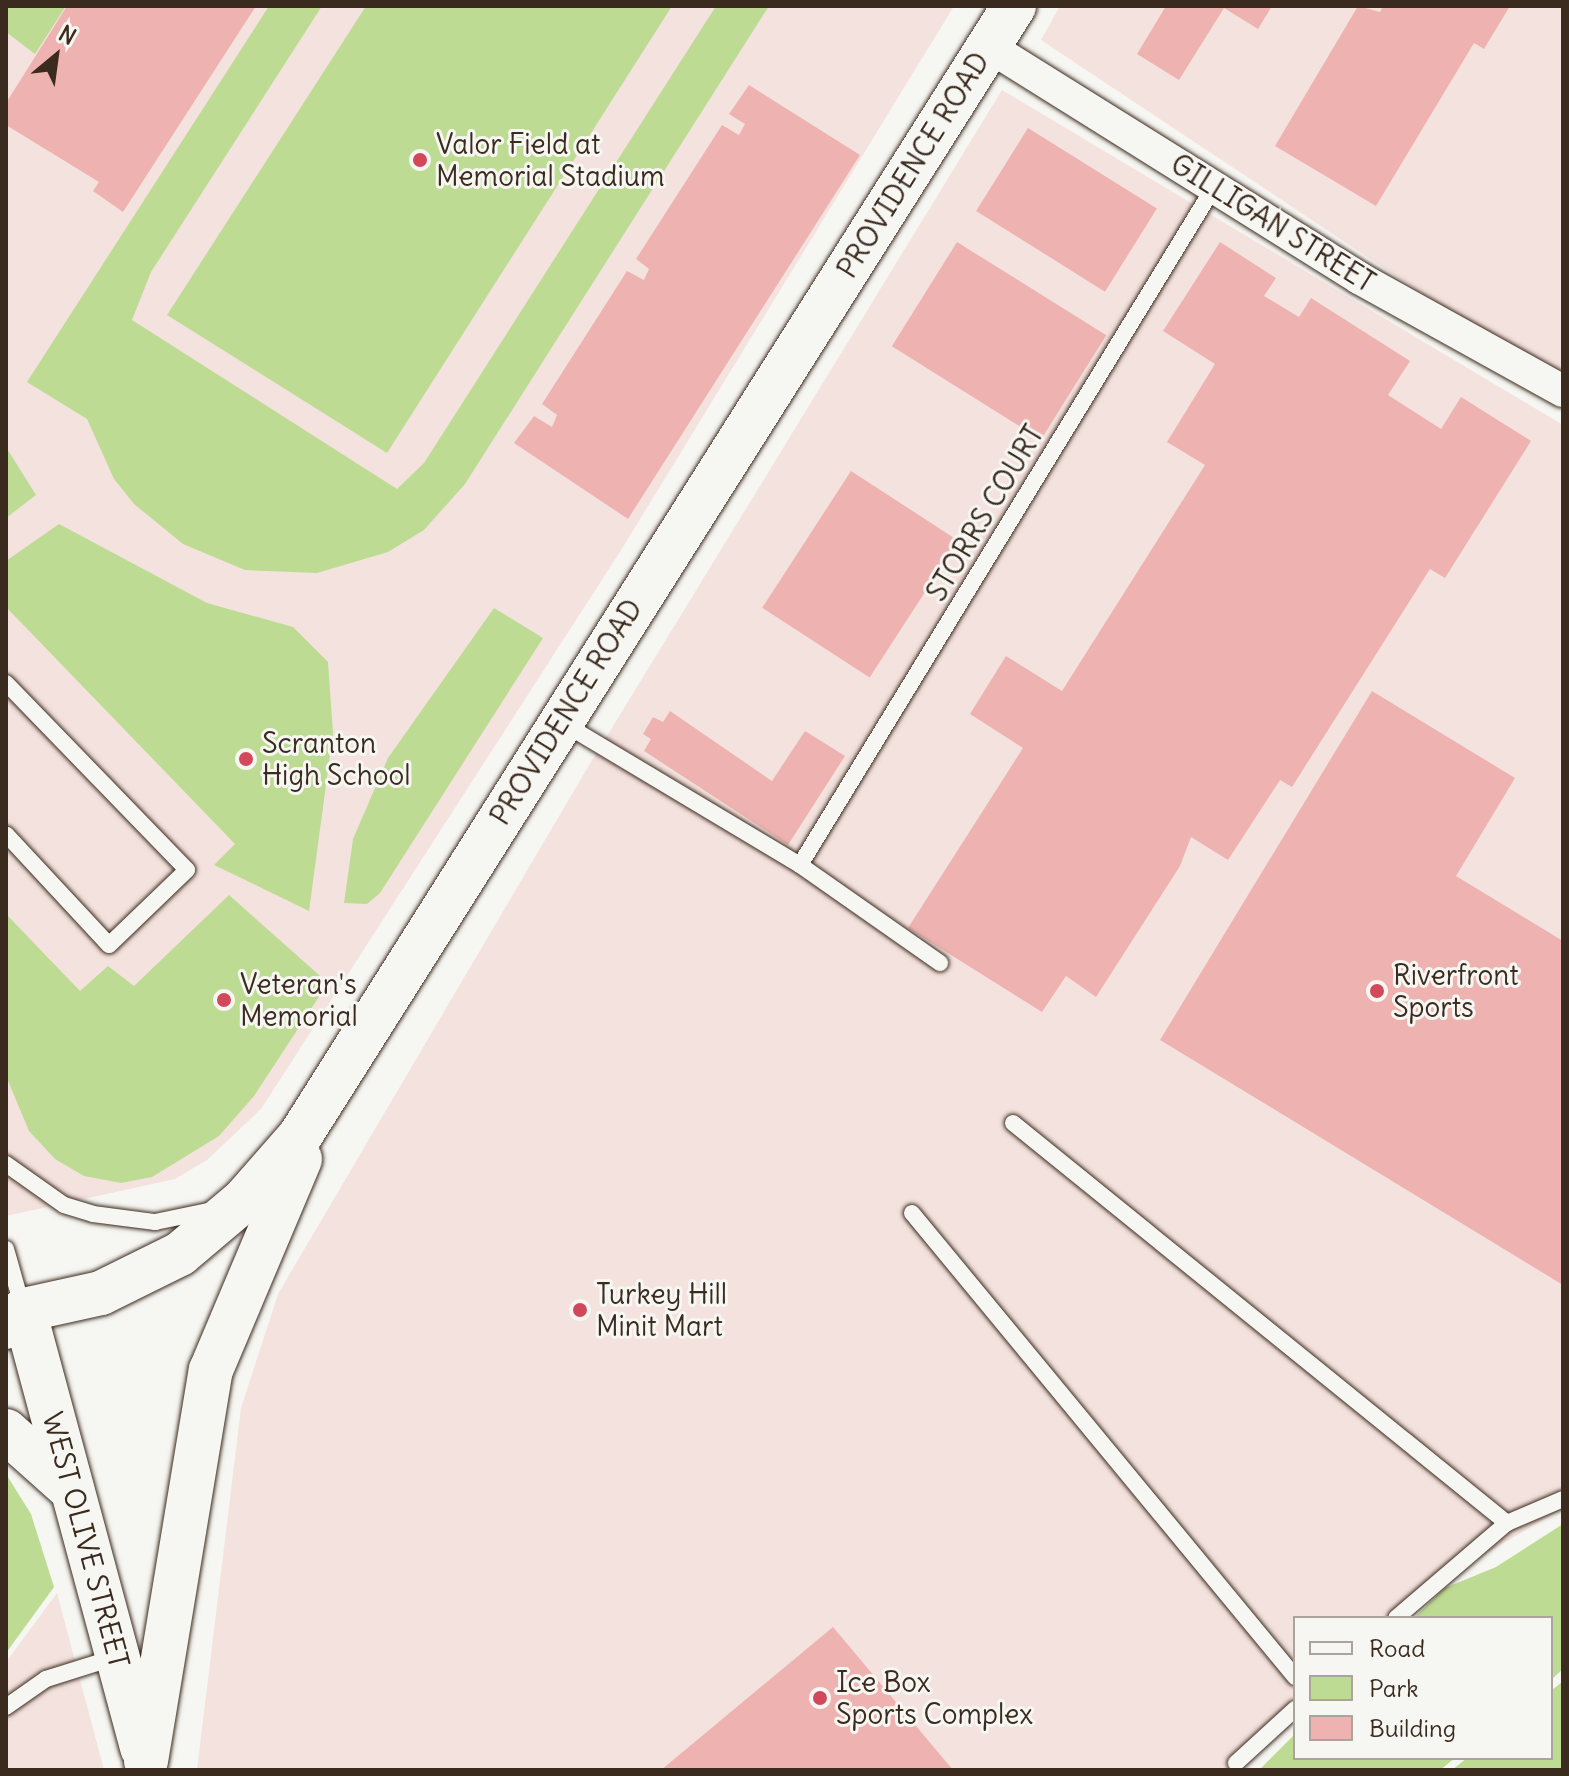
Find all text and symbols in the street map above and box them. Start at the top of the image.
north arrow [16,16,96,96]
text: N [54,19,81,51]
street label: PROVIDENCE ROAD [830,46,996,284]
place label: Valor Field at Memorial Stadium [436,127,665,193]
street label: GILLIGAN STREET [1165,147,1381,299]
marker: Valor Field at Memorial Stadium [411,151,429,169]
street label: STORRS COURT [919,419,1051,607]
street label: PROVIDENCE ROAD [483,593,649,831]
place label: Scranton High School [262,726,411,792]
marker: Scranton High School [237,750,255,768]
place label: Riverfront Sports [1393,958,1519,1024]
place label: Veteran's Memorial [240,967,358,1033]
marker: Riverfront Sports [1368,982,1386,1000]
marker: Veteran's Memorial [215,991,233,1009]
place label: Turkey Hill Minit Mart [596,1277,727,1343]
marker: Turkey Hill Minit Mart [571,1301,589,1319]
street label: WEST OLIVE STREET [36,1408,136,1672]
legend [1293,1616,1553,1760]
text: Road [1369,1633,1425,1663]
place label: Ice Box Sports Complex [836,1665,1033,1731]
text: Park [1369,1673,1419,1703]
marker: Ice Box Sports Complex [811,1689,829,1707]
text: Building [1369,1713,1456,1743]

